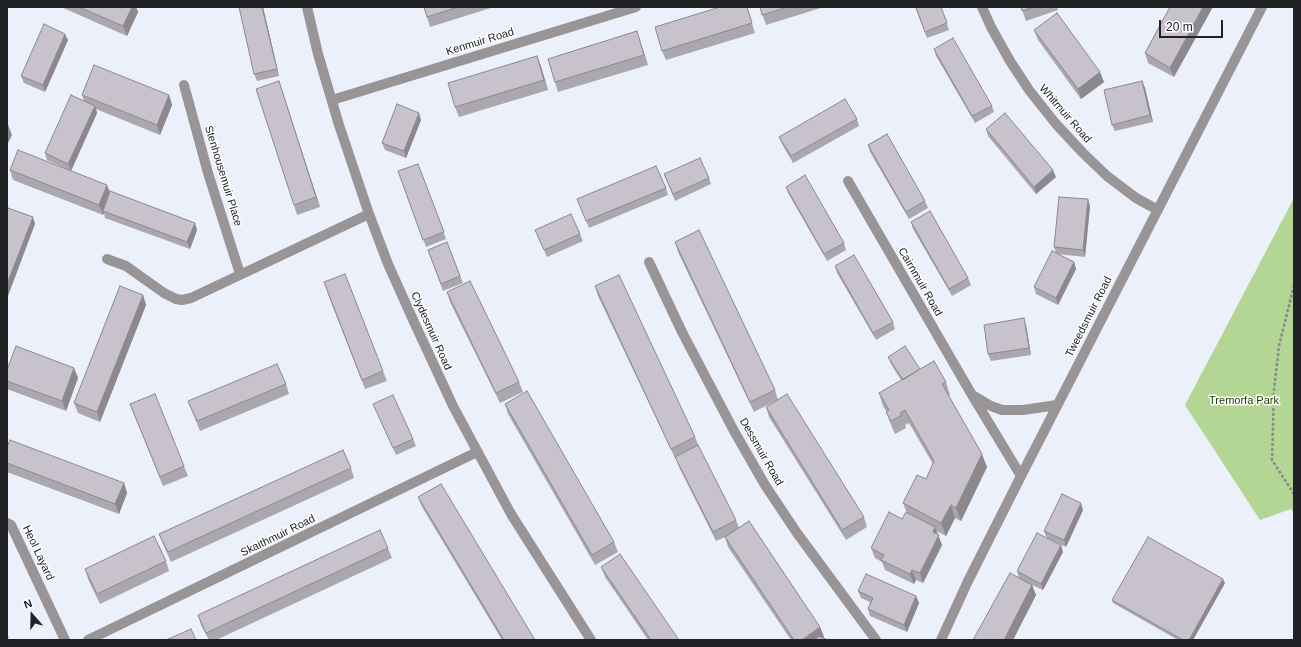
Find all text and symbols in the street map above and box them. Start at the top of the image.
scale bar [1161,12,1225,38]
text: 20 m [1166,20,1193,34]
street label: Kenmuir Road [444,25,516,59]
street label: Whitmuir Road [1036,82,1094,146]
street label: Stenhousemuir Place [201,124,245,228]
street label: Cairnmuir Road [895,245,945,319]
street label: Tweedsmuir Road [1063,275,1115,359]
street label: Clydesmuir Road [408,290,454,372]
park label: Tremorfa Park [1209,394,1279,408]
street label: Dessmuir Road [736,416,786,488]
street label: Skaithmuir Road [239,512,317,560]
street label: Heol Layard [19,523,57,583]
north arrow [12,595,52,635]
text: N [22,597,34,611]

